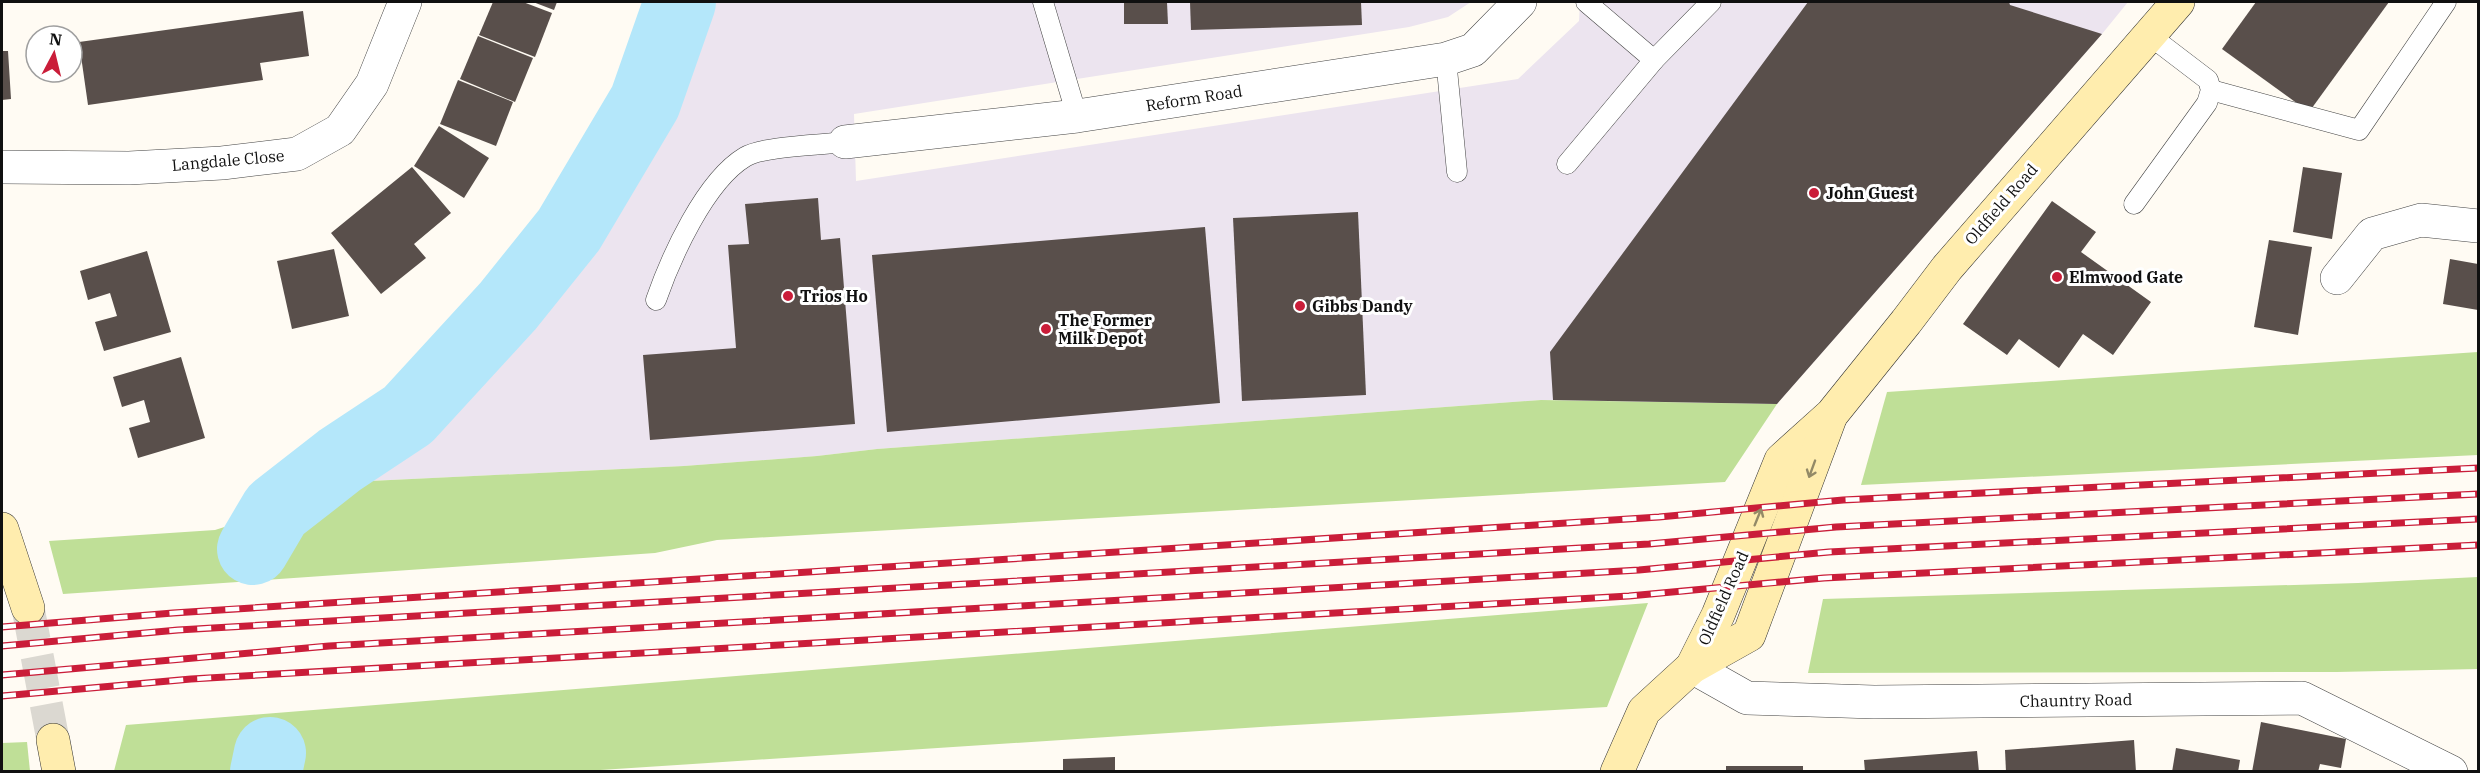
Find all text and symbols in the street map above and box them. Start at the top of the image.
north arrow [24,24,84,84]
text: N [48,28,63,50]
street label: Reform Road [1144,80,1244,116]
street label: Langdale Close [171,145,285,175]
street label: Oldfield Road [1960,159,2042,249]
place label: John Guest [1826,183,1914,203]
marker: John Guest [1807,186,1821,200]
place label: Elmwood Gate [2069,267,2183,287]
marker: Elmwood Gate [2050,270,2064,284]
place label: Trios Ho [800,286,868,306]
marker: Trios Ho [781,289,795,303]
place label: Gibbs Dandy [1312,296,1414,316]
marker: Gibbs Dandy [1293,299,1307,313]
place label: The Former Milk Depot [1058,310,1152,348]
marker: The Former Milk Depot [1039,322,1053,336]
one-way arrow [1805,459,1816,477]
one-way arrow [1753,508,1764,527]
street label: Oldfield Road [1693,548,1753,648]
street label: Chauntry Road [2019,689,2133,711]

